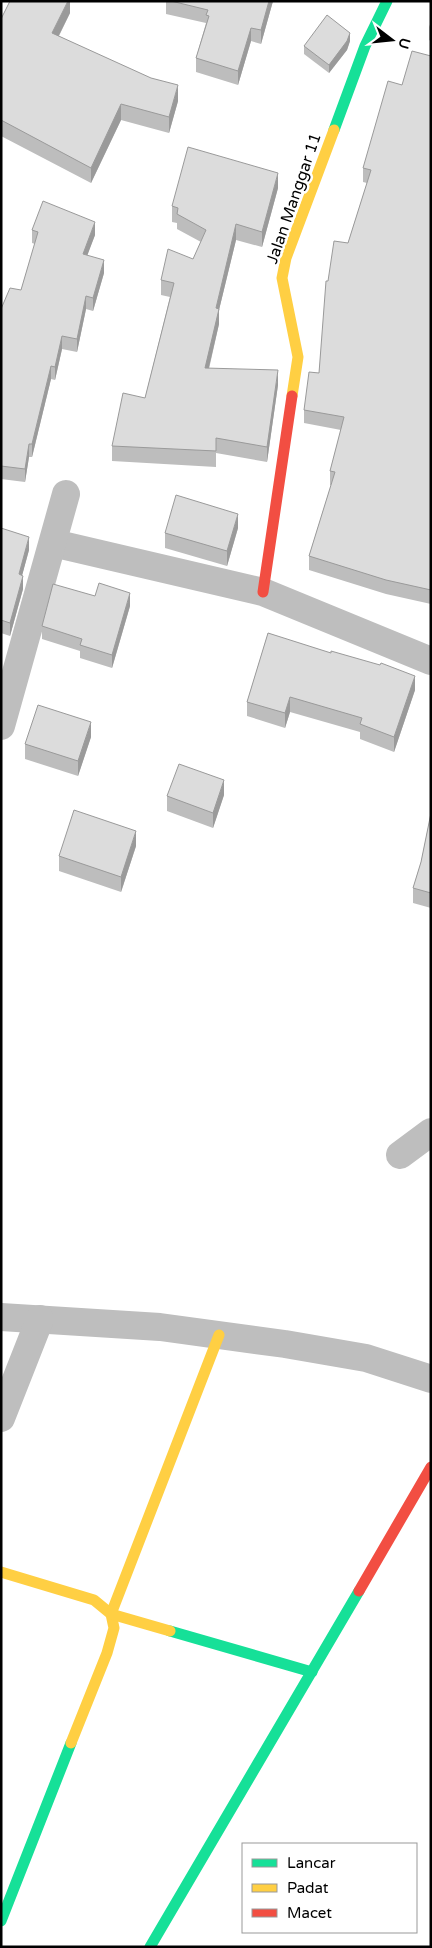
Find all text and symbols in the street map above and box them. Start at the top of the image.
north arrow [367,15,417,65]
text: U [394,36,414,51]
street label: Jalan Manggar 11 [262,130,326,266]
legend [242,1843,417,1933]
text: Lancar [287,1854,336,1872]
text: Padat [287,1879,329,1897]
text: Macet [287,1904,332,1922]

